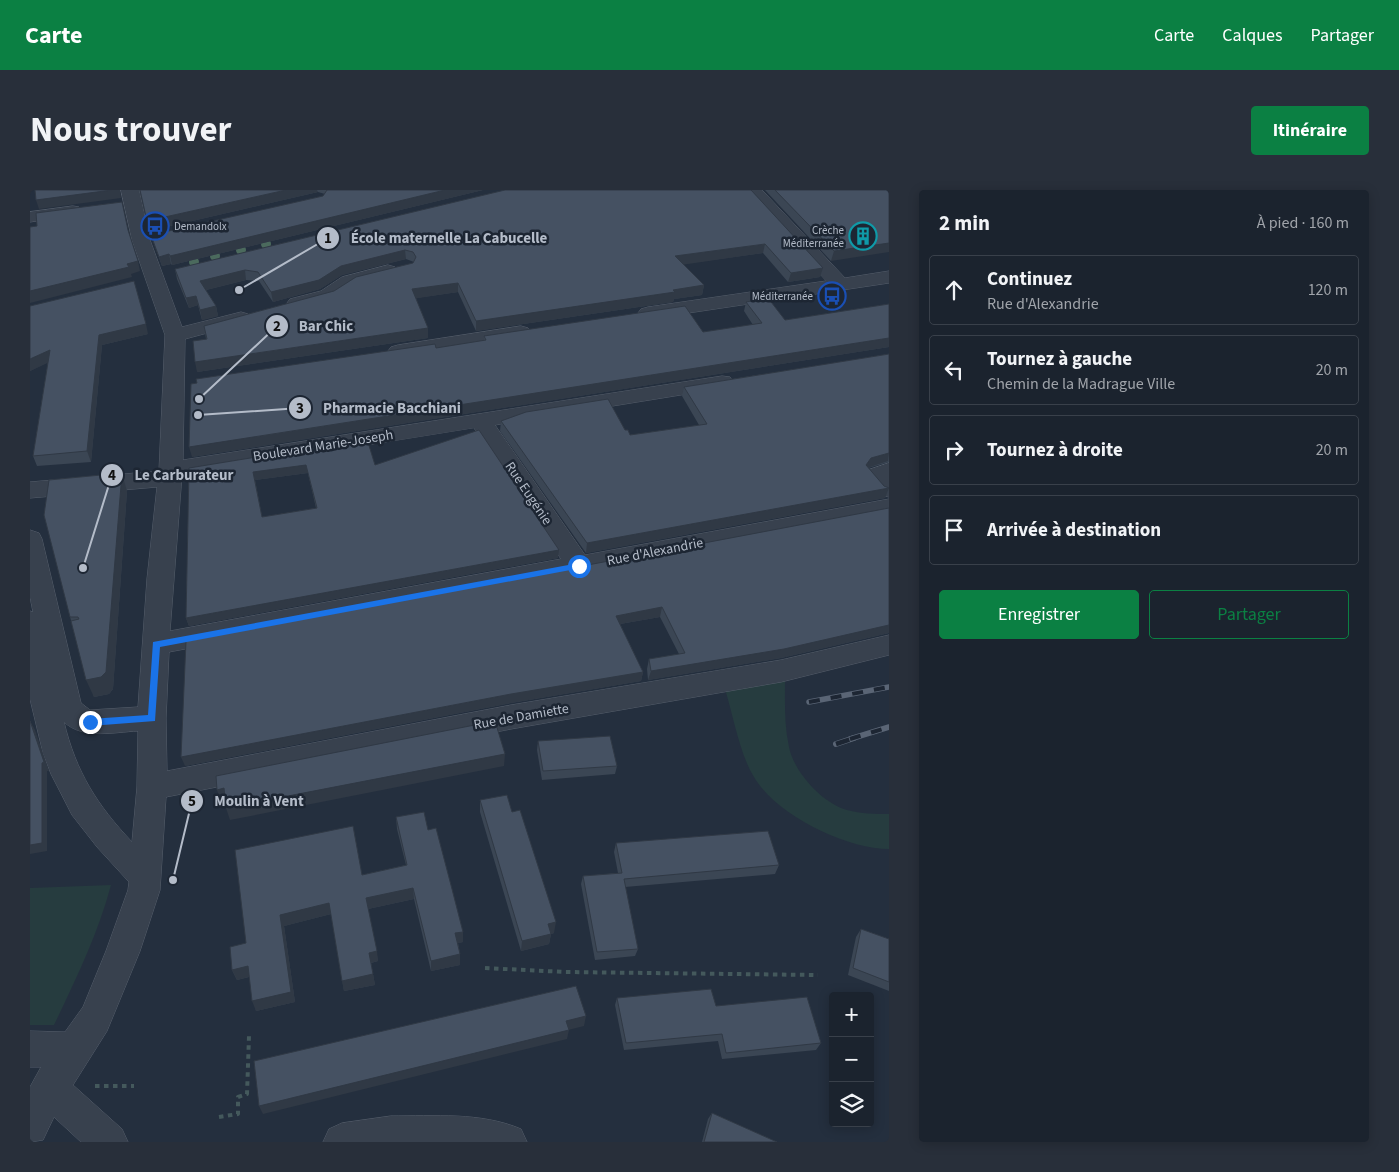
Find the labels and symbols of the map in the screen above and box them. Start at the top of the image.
bus stop icon: Demandolx [140,211,170,241]
place label: Demandolx [174,219,227,234]
building icon: Crèche Méditerranée [848,221,878,251]
callout: École maternelle La Cabucelle [315,223,557,253]
place label: Crèche Méditerranée [783,223,845,251]
text: 1 [324,228,332,249]
text: École maternelle La Cabucelle [351,228,548,249]
bus stop icon: Méditerranée [817,281,847,311]
place label: Méditerranée [752,289,814,304]
callout: Bar Chic [264,311,364,341]
text: 2 [273,316,281,337]
text: Bar Chic [299,316,353,337]
callout: Pharmacie Bacchiani [288,393,471,423]
text: 3 [296,398,304,419]
text: Pharmacie Bacchiani [323,398,461,419]
street label: Boulevard Marie-Joseph [252,425,395,467]
street label: Rue Eugénie [500,458,557,529]
callout: Le Carburateur [100,460,244,490]
text: 4 [108,465,116,486]
text: Le Carburateur [135,465,234,486]
street label: Rue d'Alexandrie [605,533,705,571]
route start [568,555,591,578]
street label: Rue de Damiette [472,699,570,735]
route end [79,711,102,734]
callout: Moulin à Vent [179,786,314,816]
text: 5 [188,791,196,812]
text: Moulin à Vent [214,791,304,812]

